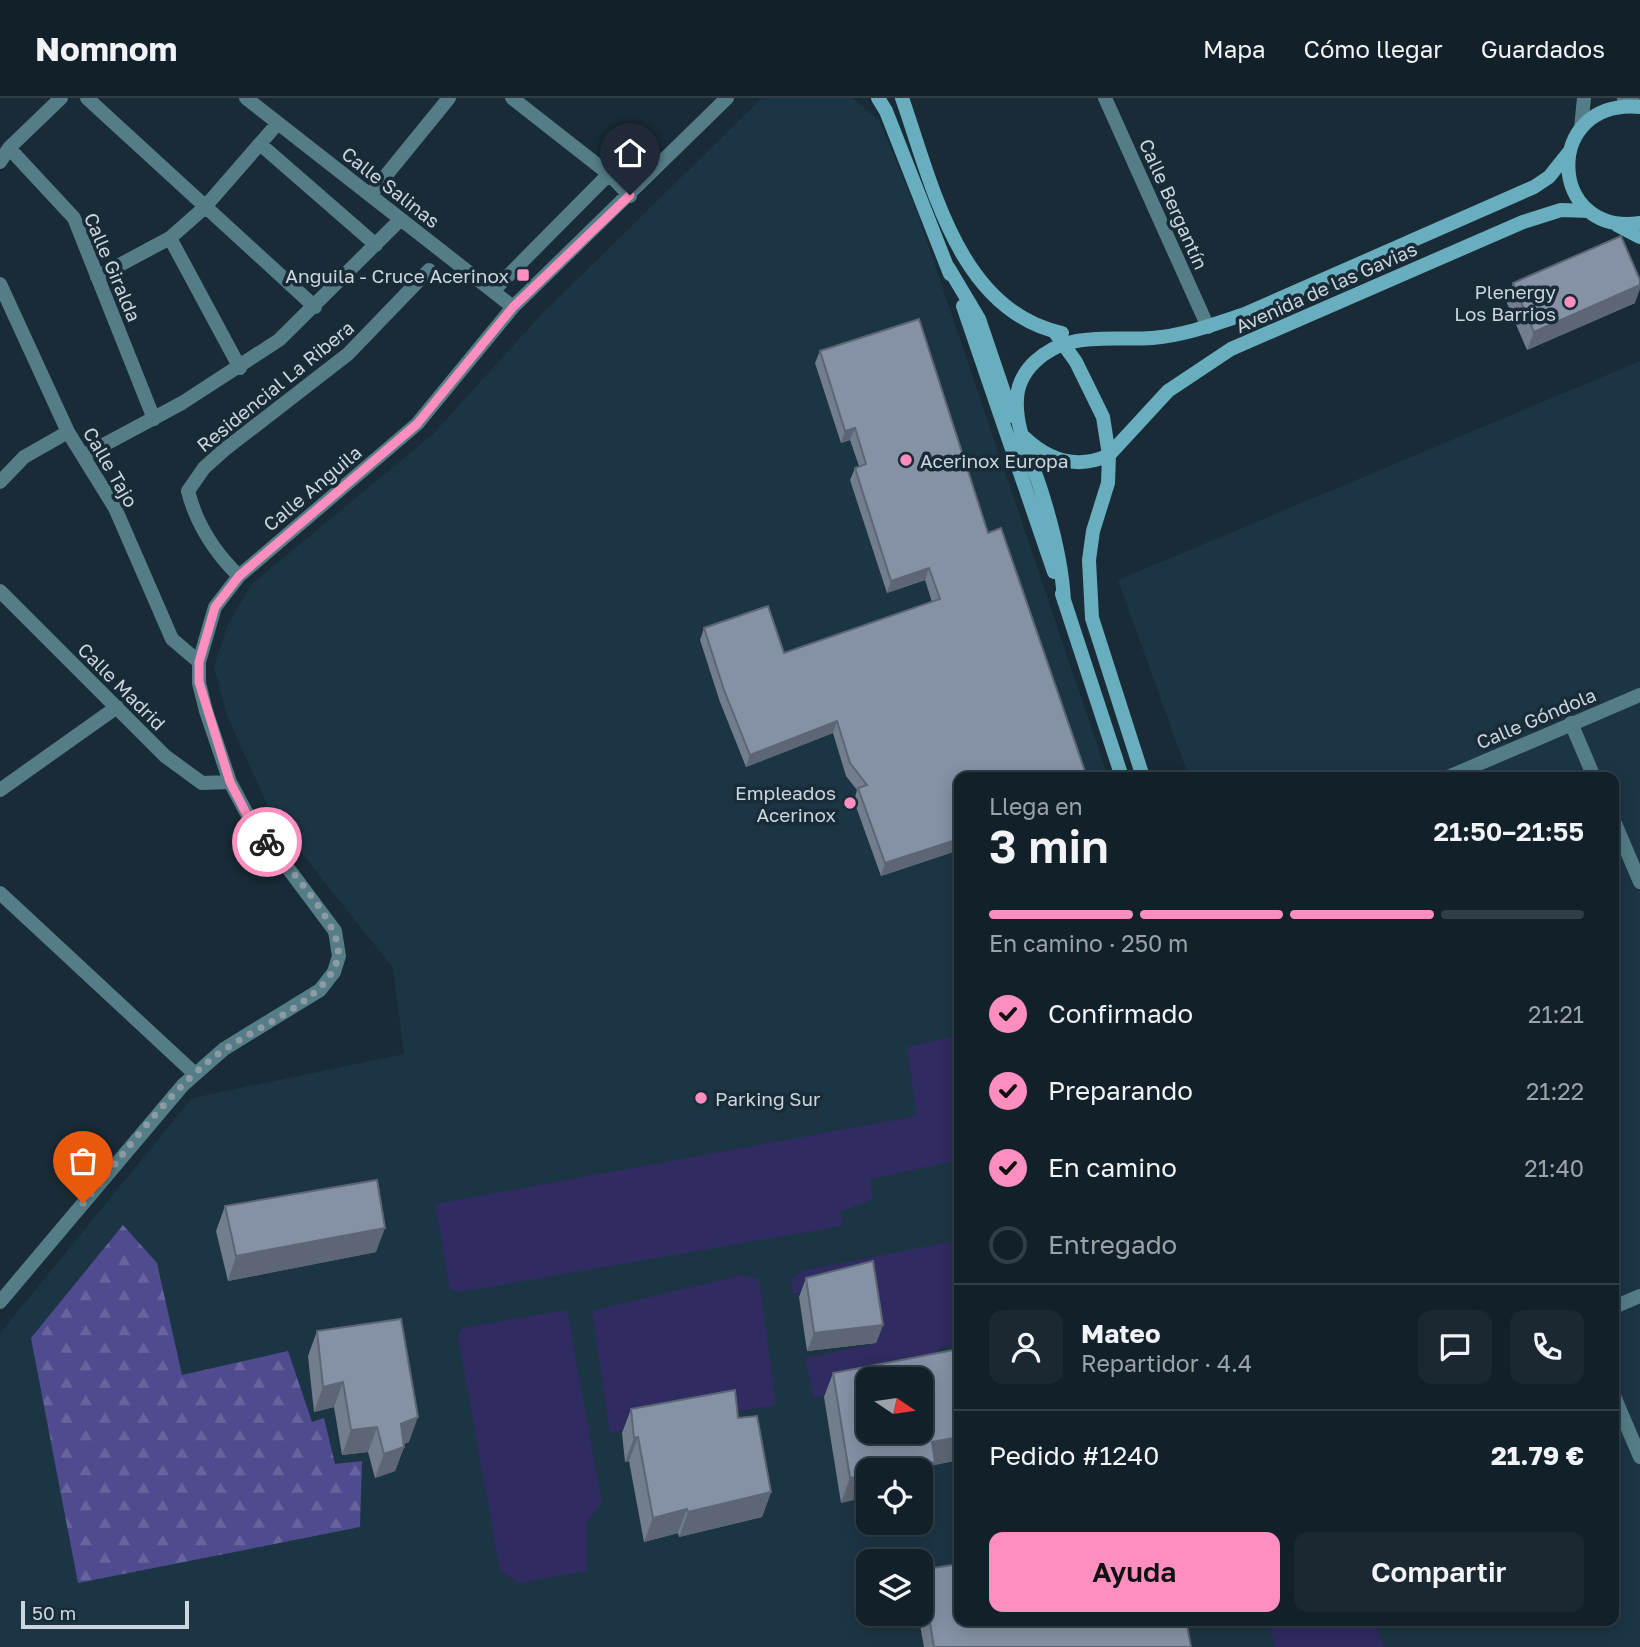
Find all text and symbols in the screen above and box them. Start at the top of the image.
text: Nomnom [35,29,177,68]
text: Mapa [1203,34,1266,63]
text: Cómo llegar [1304,34,1443,63]
text: Guardados [1481,34,1605,63]
pin [600,123,660,195]
icon: home [611,134,649,172]
street label: Calle Bergantín [1135,135,1213,273]
street label: Calle Salinas [337,142,445,232]
street label: Calle Giralda [80,209,146,325]
street label: Avenida de las Gavias [1232,237,1420,337]
place label: Anguila - Cruce Acerinox [285,264,509,287]
marker: Anguila - Cruce Acerinox [515,267,531,283]
place label: Plenergy Los Barrios [1454,280,1556,325]
marker: Plenergy Los Barrios [1562,294,1578,310]
street label: Residencial La Ribera [192,316,358,456]
street label: Calle Tajo [79,423,143,511]
street label: Calle Anguila [258,440,366,536]
place label: Acerinox Europa [920,449,1068,472]
marker: Acerinox Europa [898,452,914,468]
street label: Calle Madrid [73,637,171,735]
street label: Calle Góndola [1473,682,1599,754]
place label: Empleados Acerinox [735,781,836,826]
text: Llega en [989,792,1083,820]
marker: Empleados Acerinox [842,795,858,811]
courier [232,807,302,877]
text: 21:50–21:55 [1433,816,1584,847]
text: 3 min [989,818,1109,873]
icon: bike [248,823,286,861]
text: En camino · 250 m [989,929,1188,957]
icon: check [989,995,1027,1033]
text: Confirmado [1048,998,1193,1029]
text: 21:21 [1528,1000,1584,1028]
icon: check [989,1072,1027,1110]
text: Preparando [1048,1075,1193,1106]
text: 21:22 [1526,1077,1584,1105]
place label: Parking Sur [715,1087,821,1110]
marker: Parking Sur [693,1090,709,1106]
pin [53,1131,113,1203]
icon: bag [64,1142,102,1180]
icon: check [989,1149,1027,1187]
text: En camino [1048,1152,1177,1183]
text: 21:40 [1524,1154,1584,1182]
text: Entregado [1048,1229,1177,1260]
button: person [989,1310,1063,1384]
button: chat [1418,1310,1492,1384]
button: phone [1510,1310,1584,1384]
text: Mateo [1081,1318,1161,1349]
text: Repartidor · 4.4 [1081,1349,1252,1377]
north arrow [856,1367,933,1444]
map controls [856,1367,933,1626]
text: Pedido #1240 [989,1440,1159,1471]
text: 21.79 € [1491,1440,1584,1471]
button: locate [856,1458,933,1535]
button: Ayuda [989,1532,1280,1612]
button: Compartir [1294,1532,1584,1612]
button: layers [856,1549,933,1626]
scale bar [21,1598,189,1630]
text: 50 m [32,1601,76,1624]

